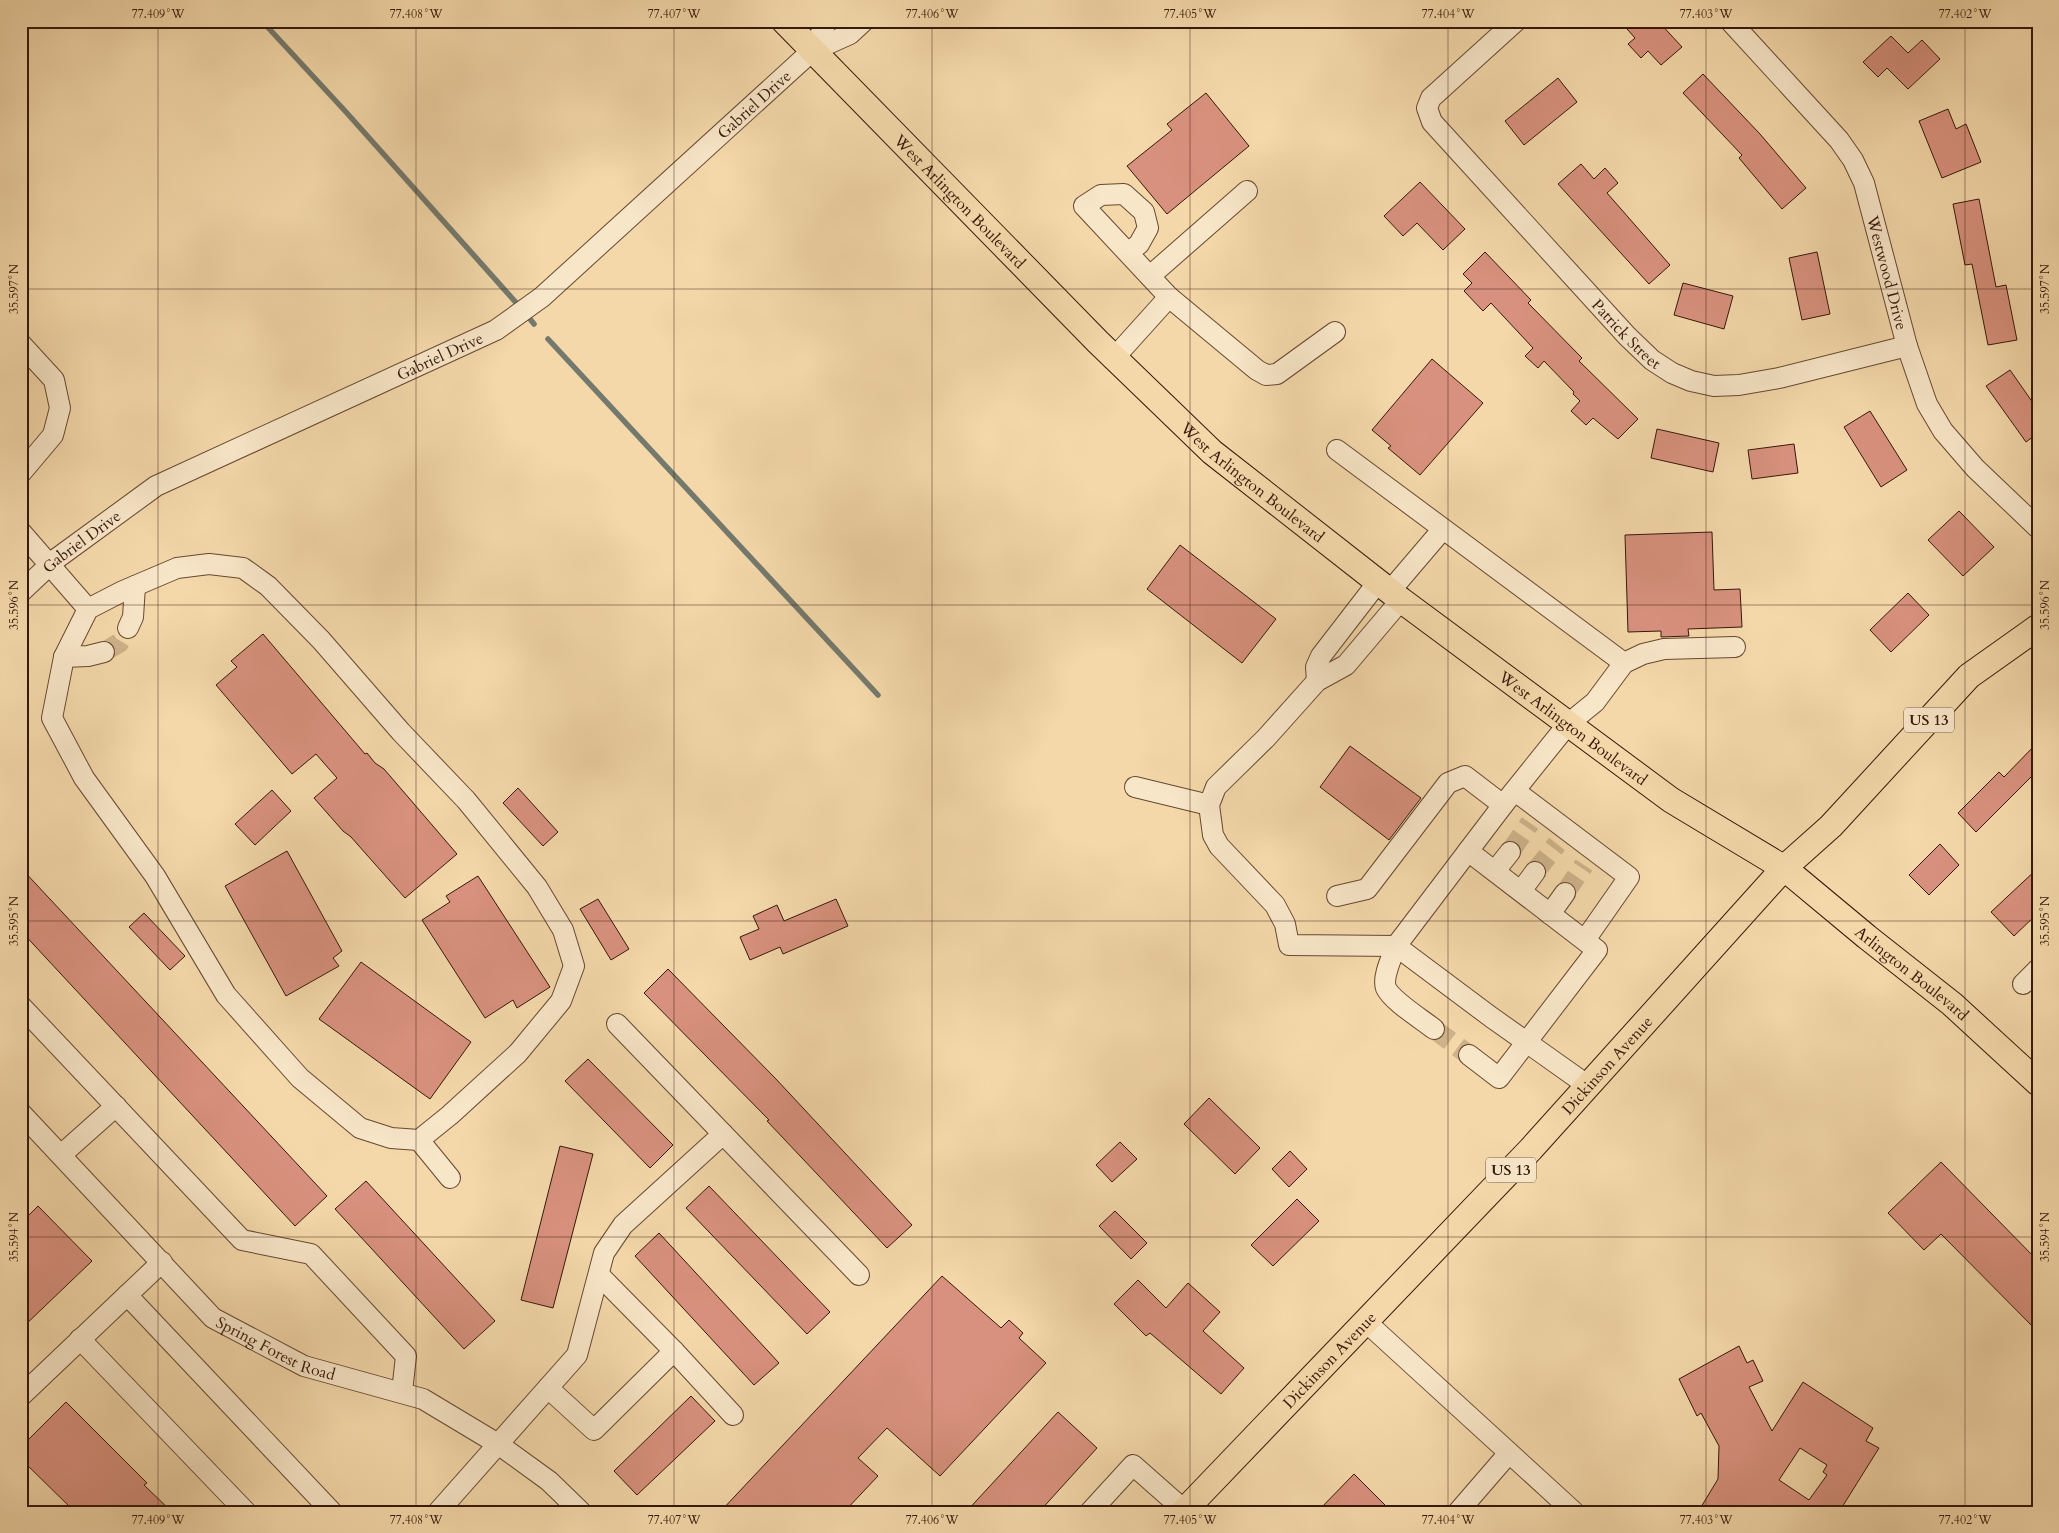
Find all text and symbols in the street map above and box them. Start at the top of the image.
text: 77.409°W [131,6,185,22]
text: 77.408°W [389,6,443,22]
text: 77.407°W [647,6,701,22]
text: 77.406°W [905,6,959,22]
text: 77.405°W [1163,6,1217,22]
text: 77.404°W [1421,6,1475,22]
text: 77.403°W [1679,6,1733,22]
text: 77.402°W [1938,6,1992,22]
street label: Gabriel Drive [713,65,796,144]
street label: West Arlington Boulevard [888,129,1031,274]
street label: Westwood Drive [1861,213,1912,332]
text: 35.597°N [6,263,22,314]
text: 35.597°N [2037,263,2053,314]
street label: Patrick Street [1586,294,1665,375]
street label: Gabriel Drive [393,327,487,386]
street label: West Arlington Boulevard [1175,417,1329,548]
street label: Gabriel Drive [38,505,126,578]
text: 35.596°N [6,579,22,630]
text: 35.596°N [2037,579,2053,630]
street label: West Arlington Boulevard [1493,666,1652,791]
road number: US 13 [1904,708,1954,732]
text: 35.595°N [6,895,22,946]
text: 35.595°N [2037,895,2053,946]
street label: Arlington Boulevard [1850,921,1973,1026]
street label: Dickinson Avenue [1557,1011,1658,1120]
road number: US 13 [1486,1158,1536,1182]
text: 35.594°N [6,1211,22,1262]
text: 35.594°N [2037,1211,2053,1262]
street label: Dickinson Avenue [1278,1307,1381,1414]
street label: Spring Forest Road [212,1312,338,1386]
text: 77.409°W [131,1512,185,1528]
text: 77.408°W [389,1512,443,1528]
text: 77.407°W [647,1512,701,1528]
text: 77.406°W [905,1512,959,1528]
text: 77.405°W [1163,1512,1217,1528]
text: 77.404°W [1421,1512,1475,1528]
text: 77.403°W [1679,1512,1733,1528]
text: 77.402°W [1938,1512,1992,1528]

